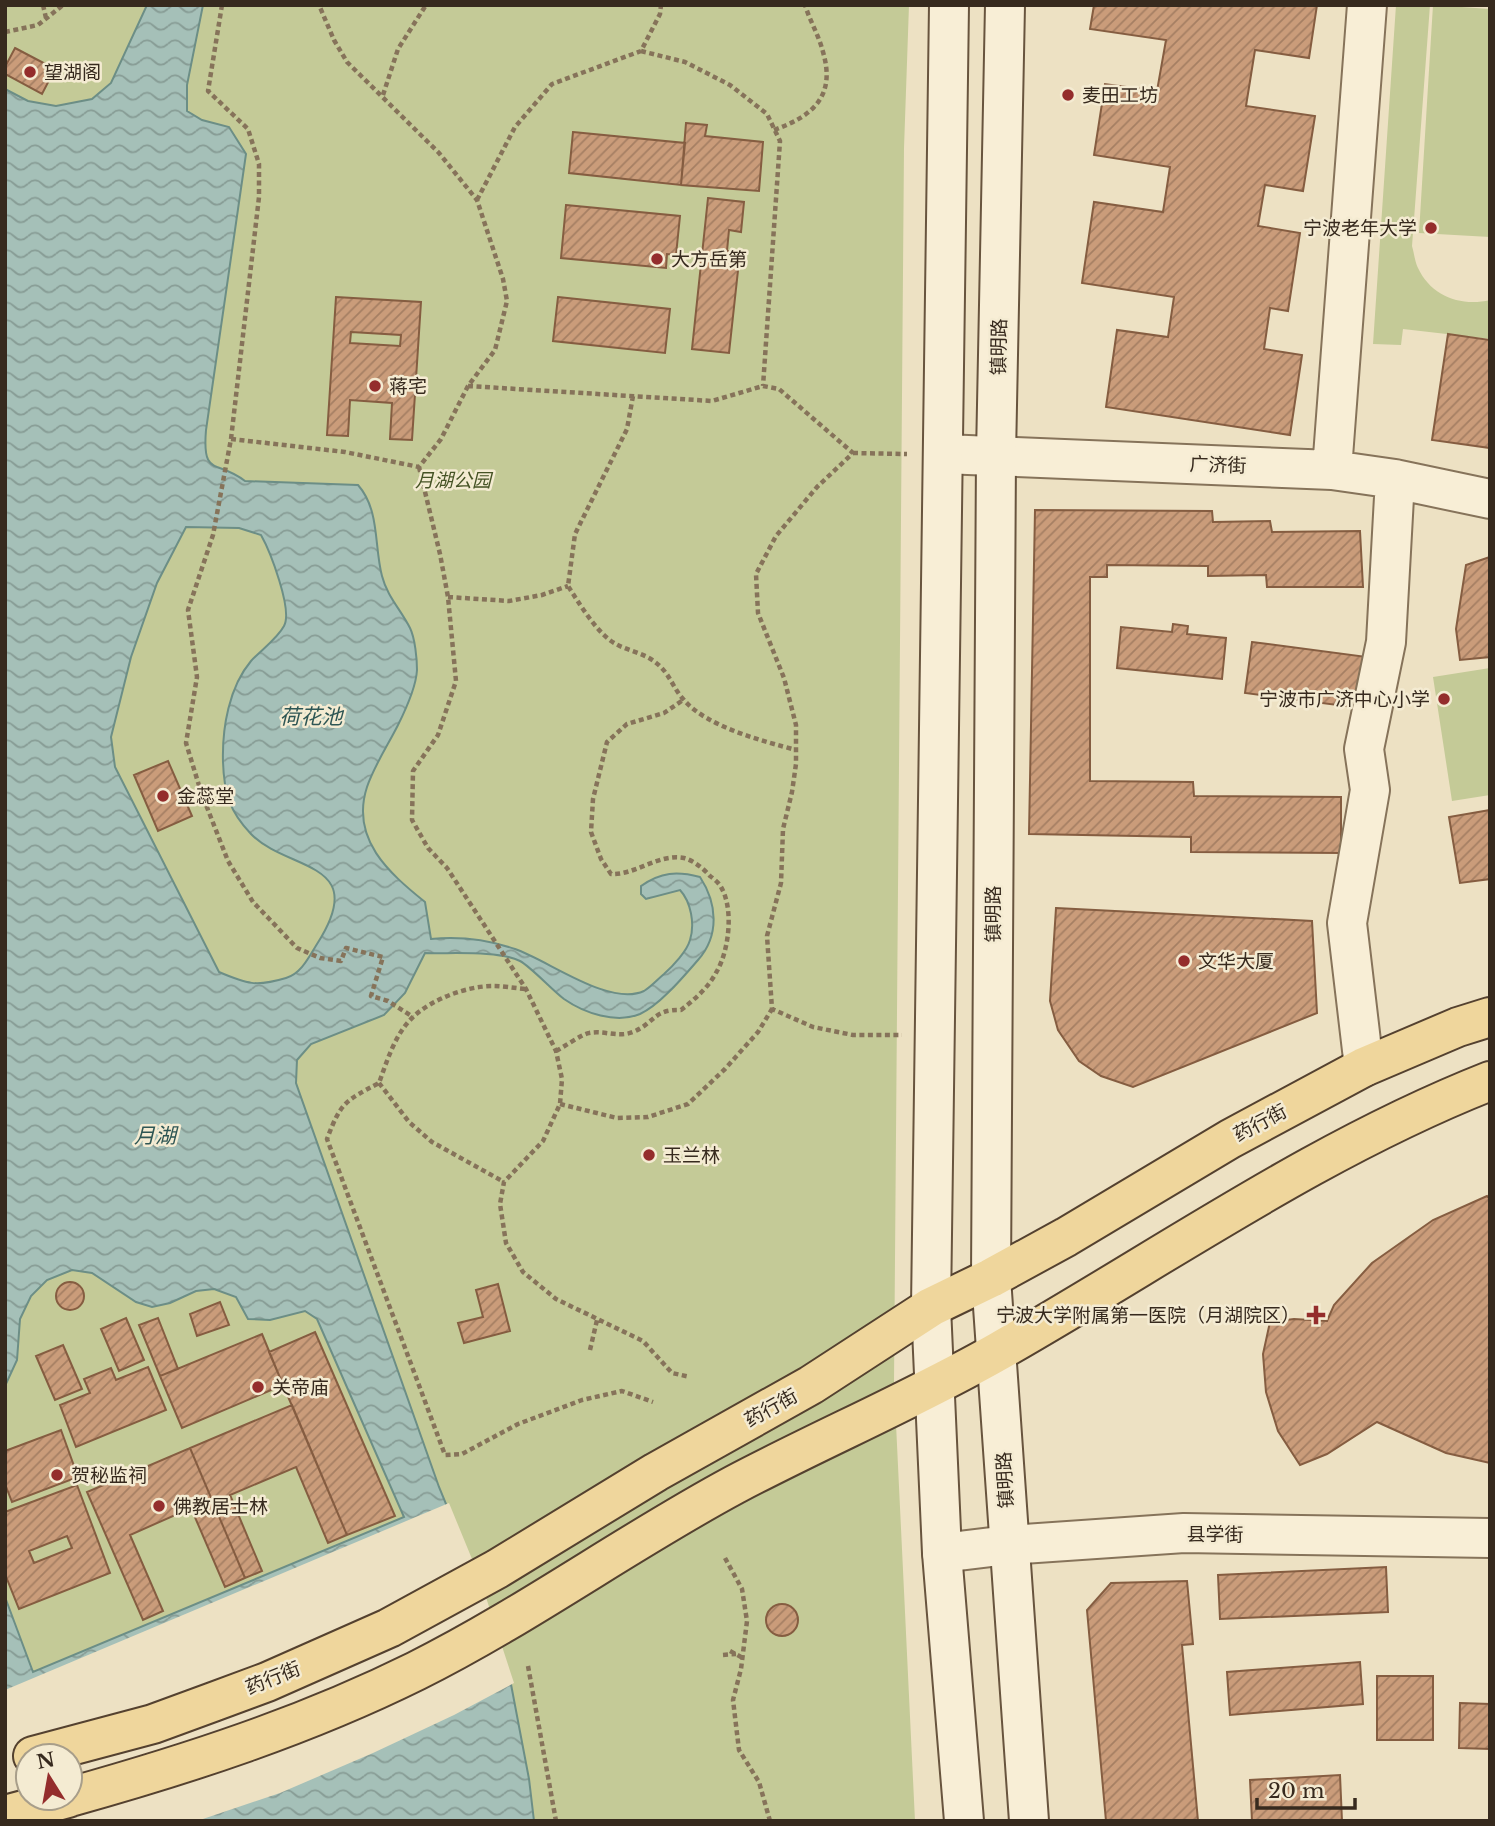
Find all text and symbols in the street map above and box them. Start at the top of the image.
place label: 望湖阁 [44,61,101,84]
marker: 望湖阁 [22,64,38,80]
place label: 麦田工坊 [1082,84,1158,107]
marker: 麦田工坊 [1060,87,1076,103]
place label: 宁波老年大学 [1303,217,1417,240]
marker: 宁波老年大学 [1423,220,1439,236]
place label: 大方岳第 [671,248,747,271]
marker: 大方岳第 [649,251,665,267]
street label: 镇明路 [987,318,1011,376]
place label: 蒋宅 [389,375,427,398]
marker: 蒋宅 [367,378,383,394]
street label: 广济街 [1189,453,1247,477]
park label: 月湖公园 [415,469,494,492]
place label: 宁波市广济中心小学 [1259,688,1430,711]
marker: 宁波市广济中心小学 [1436,691,1452,707]
water label: 荷花池 [280,704,344,730]
place label: 金蕊堂 [177,785,234,808]
marker: 金蕊堂 [155,788,171,804]
street label: 镇明路 [982,885,1005,943]
place label: 文华大厦 [1198,950,1274,973]
marker: 文华大厦 [1176,953,1192,969]
street label: 药行街 [1229,1099,1291,1147]
water label: 月湖 [134,1123,179,1149]
place label: 玉兰林 [663,1144,720,1167]
marker: 玉兰林 [641,1147,657,1163]
place label: 宁波大学附属第一医院（月湖院区） [996,1304,1300,1327]
marker: 宁波大学附属第一医院（月湖院区） [1306,1305,1326,1325]
place label: 关帝庙 [272,1376,329,1399]
marker: 关帝庙 [250,1379,266,1395]
street label: 药行街 [740,1384,802,1432]
street label: 镇明路 [992,1451,1018,1509]
place label: 贺秘监祠 [71,1464,147,1487]
marker: 贺秘监祠 [49,1467,65,1483]
place label: 佛教居士林 [173,1495,268,1518]
marker: 佛教居士林 [151,1498,167,1514]
street label: 县学街 [1186,1523,1244,1546]
street label: 药行街 [242,1657,304,1699]
north arrow [14,1742,84,1812]
text: N [35,1748,57,1774]
scale bar [1257,1766,1355,1810]
text: 20 m [1268,1778,1325,1804]

